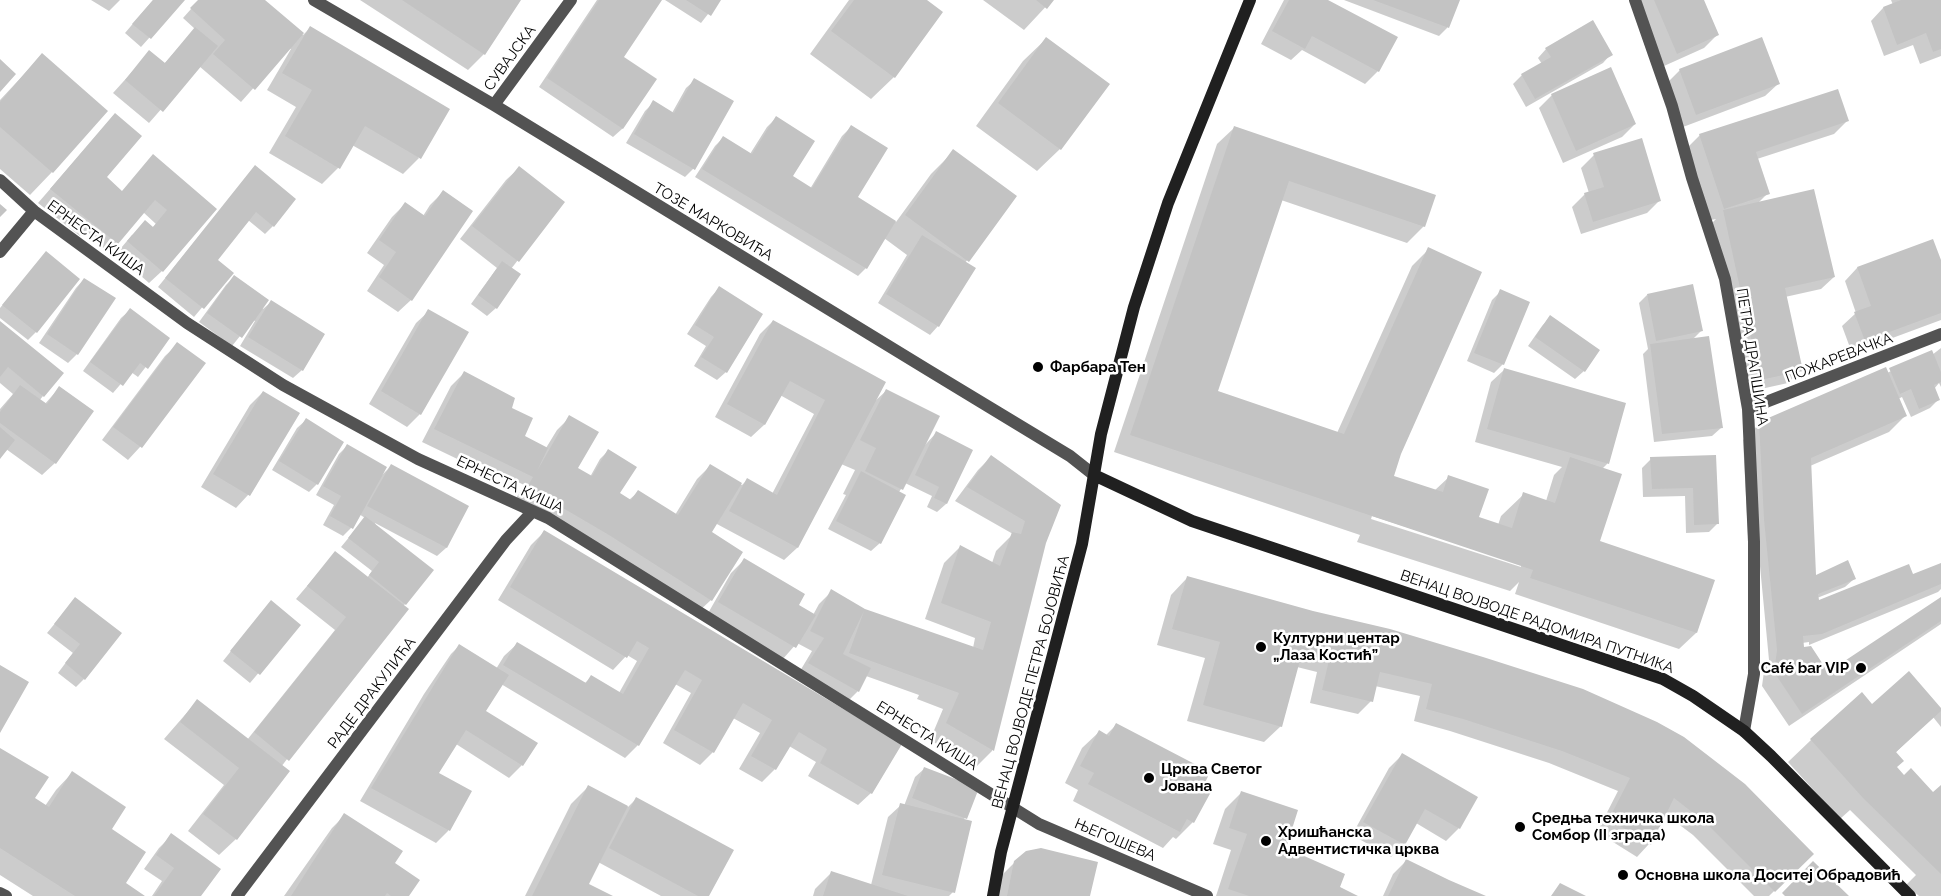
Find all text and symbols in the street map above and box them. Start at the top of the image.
street label: СУВАЈСКА [480,22,540,94]
street label: ТОЗЕ МАРКОВИЋА [650,179,776,265]
street label: ЕРНЕСТА КИША [44,197,148,279]
street label: ПЕТРА ДРАПШИНА [1732,287,1772,427]
street label: ПОЖАРЕВАЧКА [1783,329,1895,387]
place label: Фарбара Тен [1050,358,1146,376]
marker: Фарбара Тен [1031,360,1045,374]
street label: ЕРНЕСТА КИША [454,452,566,518]
street label: ВЕНАЦ ВОЈВОДЕ ПЕТРА БОЈОВИЋА [988,553,1074,811]
street label: ВЕНАЦ ВОЈВОДЕ РАДОМИРА ПУТНИКА [1398,567,1676,677]
place label: Културни центар „Лаза Костић” [1273,629,1400,664]
street label: РАДЕ ДРАКУЛИЋА [324,634,420,752]
marker: Културни центар „Лаза Костић” [1254,640,1268,654]
place label: Café bar VIP [1761,659,1849,677]
marker: Café bar VIP [1854,661,1868,675]
street label: ЕРНЕСТА КИША [873,698,981,774]
place label: Црква Светог Јована [1161,760,1262,795]
marker: Црква Светог Јована [1142,771,1156,785]
place label: Средња техничка школа Сомбор (II зграда) [1532,809,1714,844]
street label: ЊЕГОШЕВА [1072,815,1158,865]
marker: Средња техничка школа Сомбор (II зграда) [1513,820,1527,834]
place label: Хришћанска Адвентистичка црква [1278,823,1439,858]
marker: Хришћанска Адвентистичка црква [1259,834,1273,848]
place label: Основна школа Доситеј Обрадовић [1635,866,1901,884]
marker: Основна школа Доситеј Обрадовић [1616,868,1630,882]

